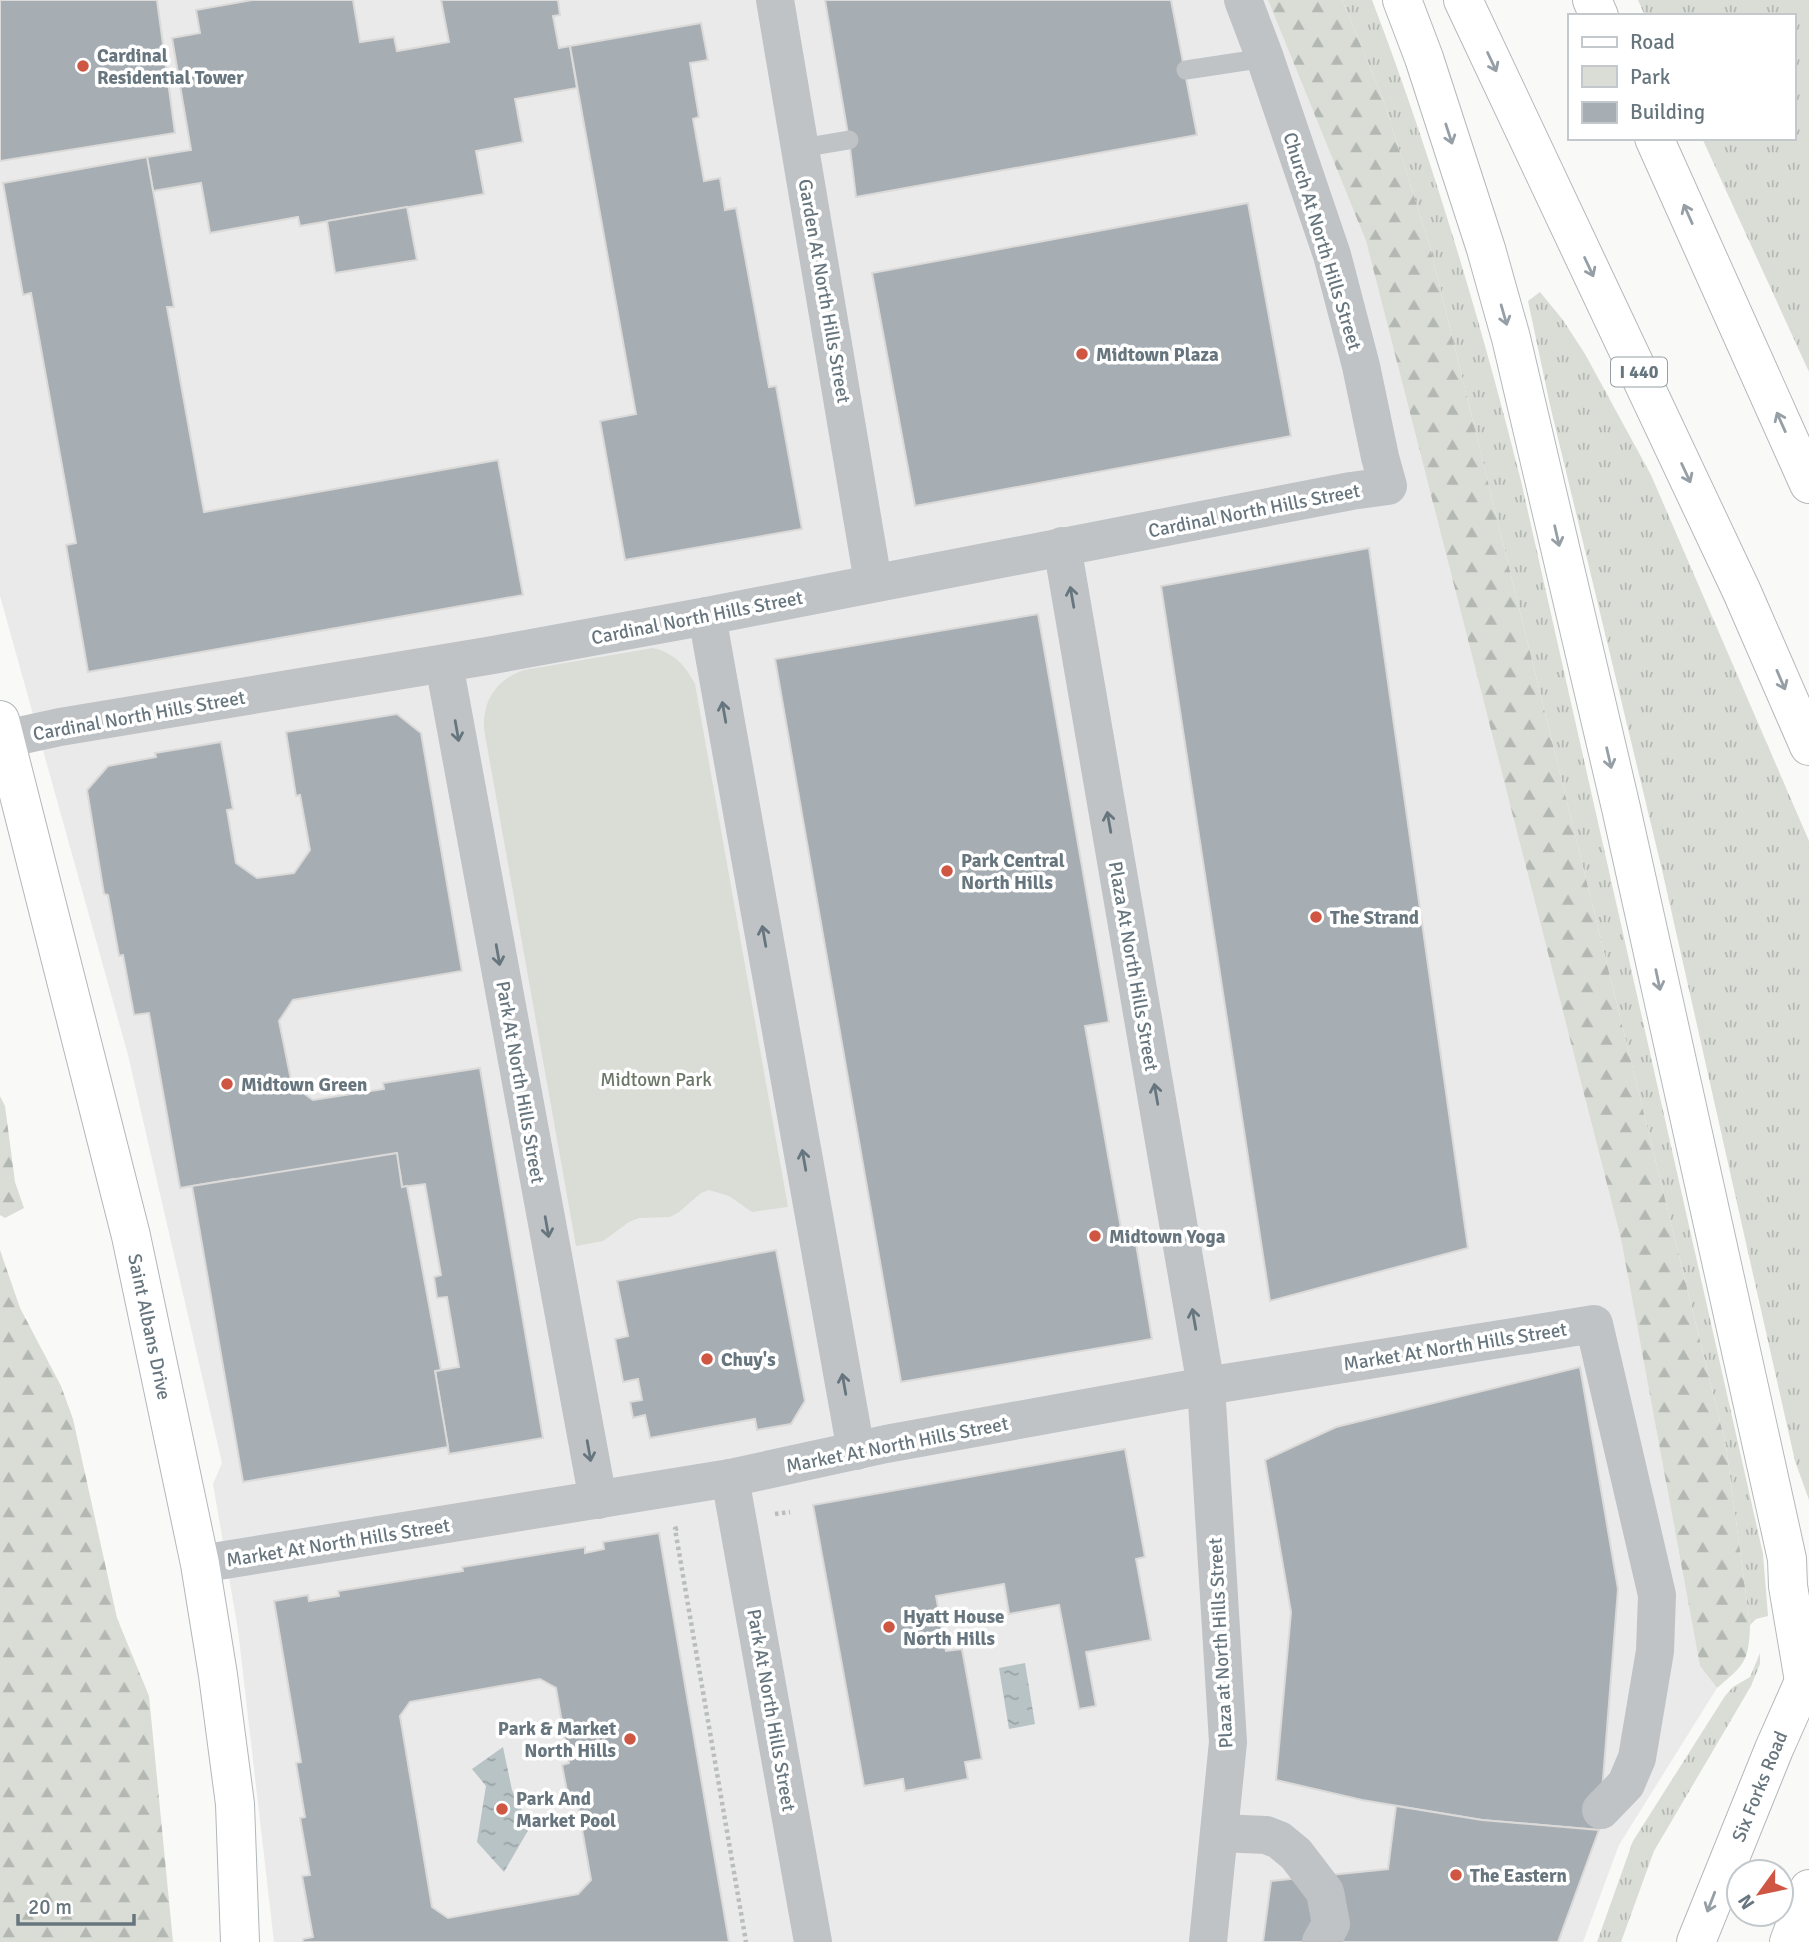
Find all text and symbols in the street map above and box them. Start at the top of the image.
legend [1568,14,1795,140]
text: Road [1630,29,1675,55]
place label: Cardinal Residential Tower [97,44,244,90]
one-way arrow [1486,51,1499,72]
marker: Cardinal Residential Tower [75,58,91,74]
text: Park [1630,64,1671,90]
text: Building [1630,99,1705,125]
one-way arrow [1443,123,1456,145]
street label: Church At North Hills Street [1277,129,1367,354]
street label: Garden At North Hills Street [792,177,856,405]
one-way arrow [1681,204,1694,225]
one-way arrow [1583,256,1597,277]
one-way arrow [1499,304,1512,326]
place label: Midtown Plaza [1096,343,1219,367]
marker: Midtown Plaza [1074,346,1090,362]
road number: I 440 [1611,358,1667,386]
one-way arrow [1774,412,1787,433]
one-way arrow [1680,462,1694,483]
street label: Cardinal North Hills Street [1146,479,1362,543]
one-way arrow [1551,524,1564,547]
street label: Cardinal North Hills Street [589,586,805,650]
one-way arrow [1064,586,1078,609]
one-way arrow [1775,669,1788,690]
street label: Cardinal North Hills Street [31,685,247,746]
one-way arrow [717,701,730,724]
one-way arrow [450,719,464,742]
one-way arrow [1603,746,1616,769]
one-way arrow [1102,811,1115,834]
place label: Park Central North Hills [961,849,1065,895]
street label: Plaza At North Hills Street [1103,859,1163,1073]
marker: Park Central North Hills [939,863,955,879]
place label: The Strand [1330,906,1419,930]
marker: The Strand [1308,909,1324,925]
one-way arrow [757,925,770,948]
one-way arrow [491,943,505,966]
one-way arrow [1652,968,1666,991]
street label: Park At North Hills Street [490,979,550,1186]
park label: Midtown Park [600,1068,712,1092]
place label: Midtown Green [241,1073,368,1097]
marker: Midtown Green [219,1076,235,1092]
one-way arrow [1149,1083,1162,1106]
one-way arrow [797,1149,810,1172]
one-way arrow [541,1215,555,1238]
place label: Midtown Yoga [1109,1225,1226,1249]
marker: Midtown Yoga [1087,1228,1103,1244]
street label: Saint Albans Drive [122,1252,176,1402]
one-way arrow [1187,1308,1200,1330]
street label: Market At North Hills Street [1342,1317,1569,1377]
place label: Chuy's [721,1348,776,1372]
marker: Chuy's [699,1351,715,1367]
one-way arrow [837,1373,850,1396]
street label: Market At North Hills Street [784,1412,1011,1478]
one-way arrow [582,1439,596,1462]
street label: Market At North Hills Street [225,1513,452,1573]
street label: Plaza at North Hills Street [1203,1537,1238,1749]
place label: Hyatt House North Hills [903,1605,1005,1651]
street label: Park At North Hills Street [741,1607,801,1814]
marker: Hyatt House North Hills [881,1619,897,1635]
place label: Park & Market North Hills [498,1717,616,1763]
street label: Six Forks Road [1727,1728,1793,1846]
marker: Park & Market North Hills [622,1731,638,1747]
place label: Park And Market Pool [516,1787,616,1833]
marker: Park And Market Pool [494,1801,510,1817]
north arrow [1725,1858,1795,1928]
place label: The Eastern [1470,1864,1567,1888]
marker: The Eastern [1448,1867,1464,1883]
scale bar [18,1882,133,1926]
one-way arrow [1704,1890,1717,1912]
text: N [1733,1890,1760,1914]
text: 20 m [28,1894,72,1920]

